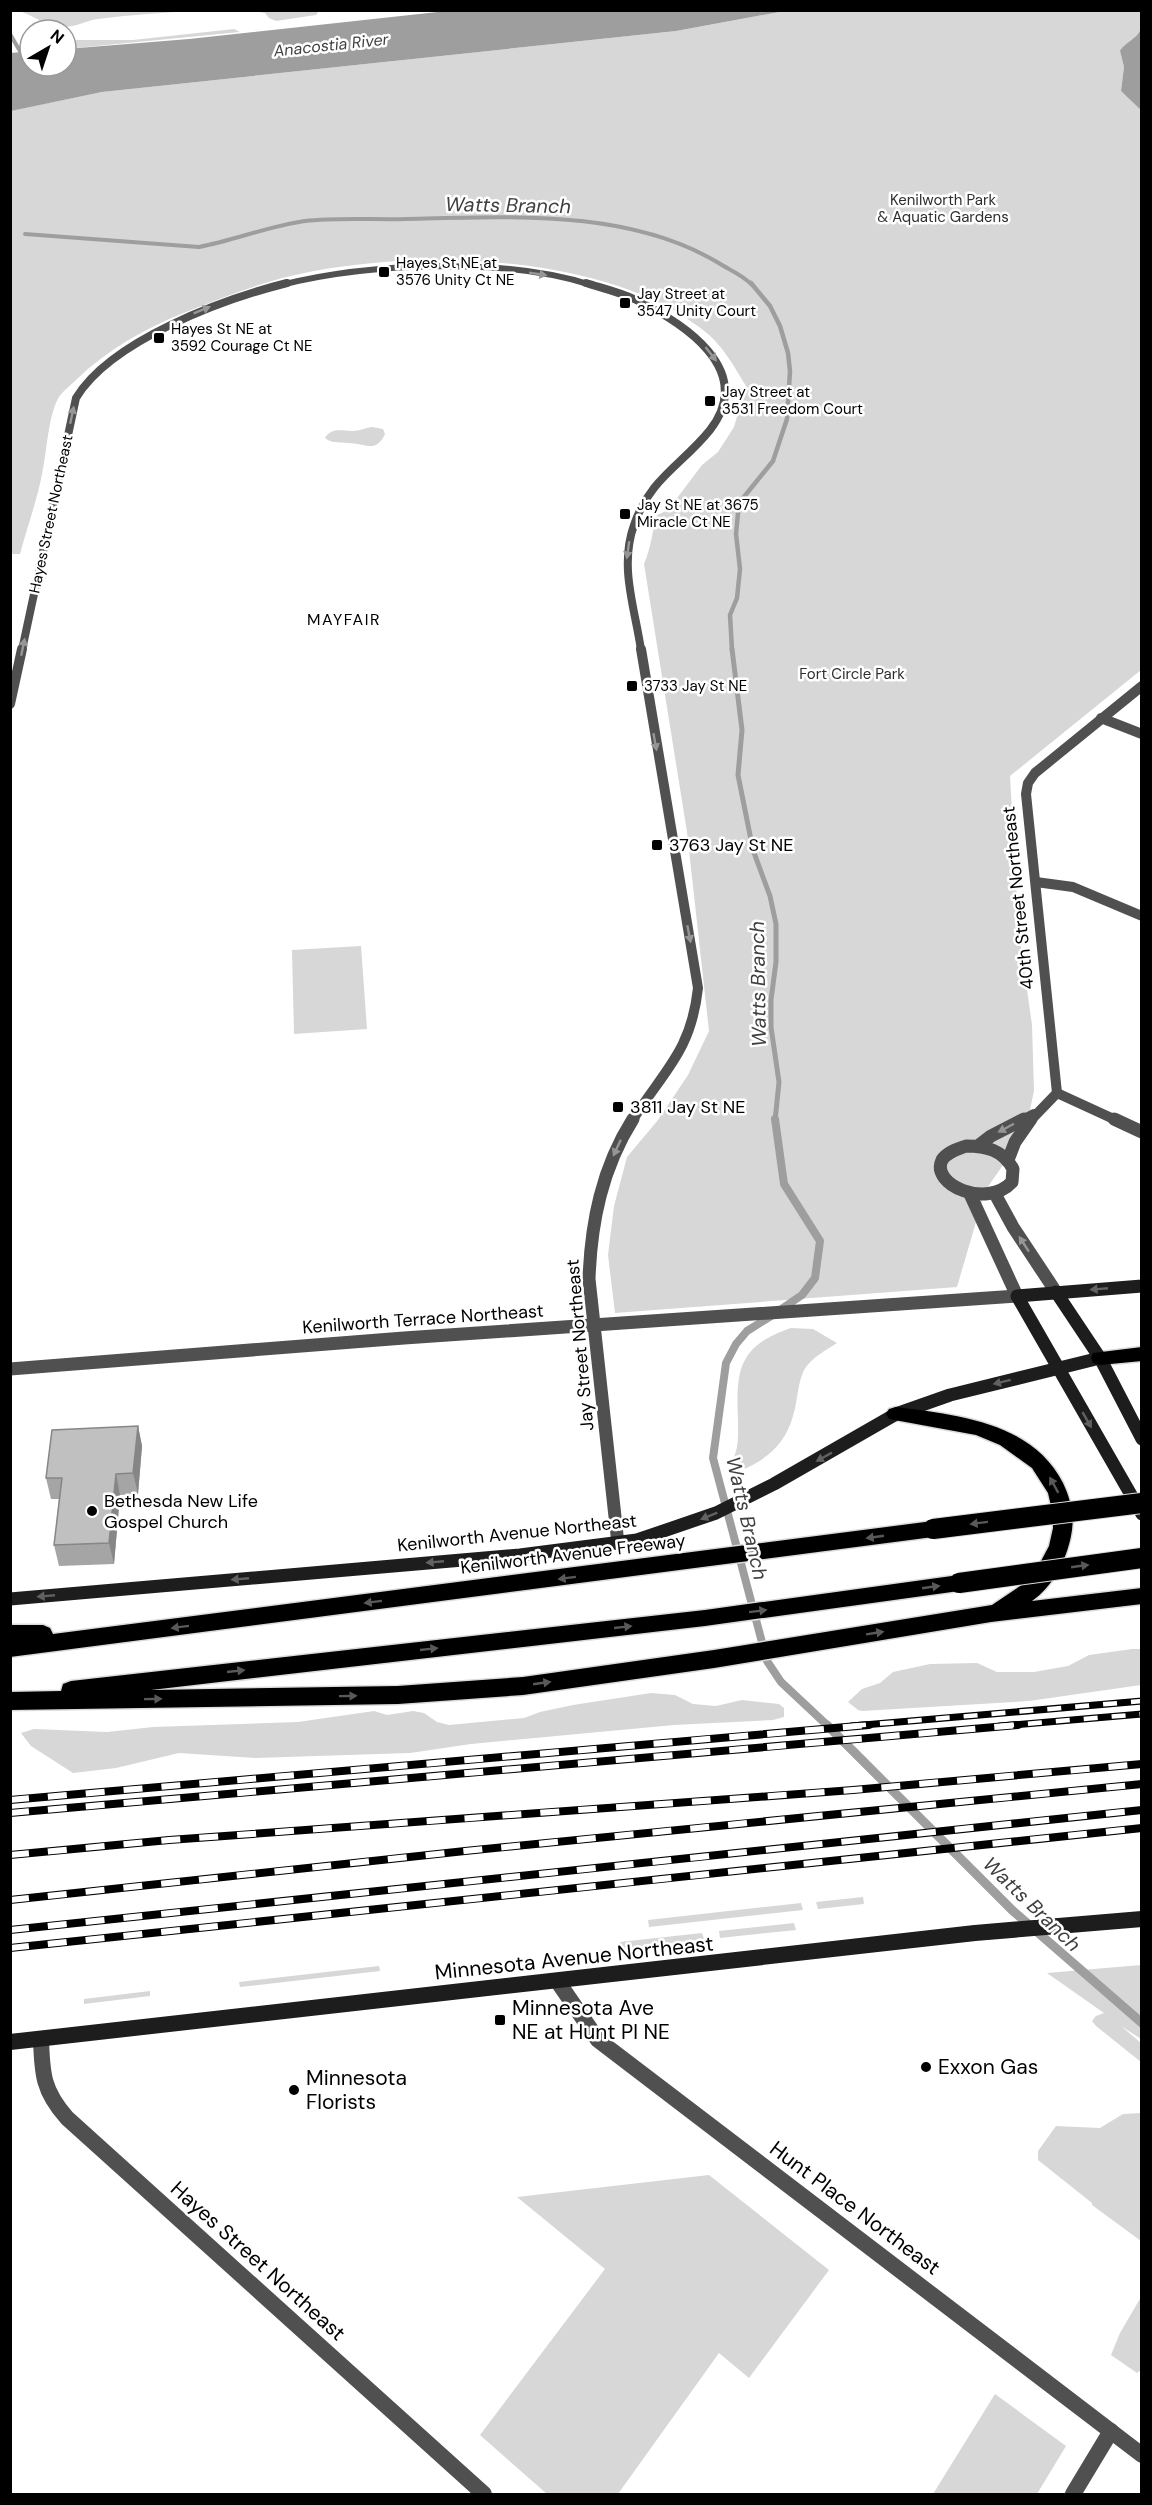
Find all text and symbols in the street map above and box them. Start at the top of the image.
north arrow [18,18,78,78]
text: N [46,25,68,49]
water label: Anacostia River [272,28,391,62]
park label: Kenilworth Park & Aquatic Gardens [877,190,1009,227]
water label: Watts Branch [445,191,571,219]
place label: Hayes St NE at 3576 Unity Ct NE [396,253,515,290]
marker: Hayes St NE at 3576 Unity Ct NE [377,265,391,279]
one-way arrow [528,270,547,279]
place label: Jay Street at 3547 Unity Court [637,284,756,321]
marker: Jay Street at 3547 Unity Court [618,296,632,310]
one-way arrow [193,305,211,315]
place label: Hayes St NE at 3592 Courage Ct NE [171,319,312,356]
marker: Hayes St NE at 3592 Courage Ct NE [152,331,166,345]
one-way arrow [705,345,717,361]
place label: Jay Street at 3531 Freedom Court [722,382,863,419]
marker: Jay Street at 3531 Freedom Court [703,394,717,408]
one-way arrow [68,405,77,424]
street label: Hayes Street Northeast [24,433,78,595]
place label: Jay St NE at 3675 Miracle Ct NE [637,495,759,532]
marker: Jay St NE at 3675 Miracle Ct NE [618,507,632,521]
one-way arrow [624,541,633,560]
district label: MAYFAIR [307,609,381,630]
one-way arrow [19,637,28,656]
park label: Fort Circle Park [799,664,905,684]
place label: 3733 Jay St NE [644,676,747,696]
marker: 3733 Jay St NE [625,679,639,693]
one-way arrow [651,733,660,752]
street label: 40th Street Northeast [996,805,1040,991]
place label: 3763 Jay St NE [669,833,793,857]
marker: 3763 Jay St NE [650,838,664,852]
water label: Watts Branch [744,921,772,1047]
one-way arrow [685,925,694,944]
place label: 3811 Jay St NE [630,1095,745,1119]
marker: 3811 Jay St NE [611,1100,625,1114]
one-way arrow [997,1124,1014,1133]
one-way arrow [613,1139,622,1156]
one-way arrow [1019,1236,1030,1252]
street label: Jay Street Northeast [561,1258,599,1432]
one-way arrow [1089,1284,1108,1294]
street label: Kenilworth Terrace Northeast [302,1299,544,1339]
one-way arrow [993,1378,1011,1388]
one-way arrow [1081,1412,1092,1428]
one-way arrow [816,1451,832,1462]
water label: Watts Branch [720,1454,774,1582]
one-way arrow [1049,1476,1059,1493]
place label: Bethesda New Life Gospel Church [104,1489,258,1534]
marker: Bethesda New Life Gospel Church [85,1504,99,1518]
street label: Kenilworth Avenue Northeast [396,1508,638,1558]
one-way arrow [699,1511,717,1521]
one-way arrow [970,1518,989,1528]
street label: Kenilworth Avenue Freeway [459,1528,687,1580]
one-way arrow [865,1532,884,1541]
one-way arrow [425,1557,444,1567]
one-way arrow [1070,1562,1089,1571]
one-way arrow [557,1573,576,1582]
one-way arrow [231,1574,250,1584]
one-way arrow [922,1582,941,1591]
one-way arrow [37,1591,56,1601]
one-way arrow [364,1598,383,1607]
one-way arrow [748,1606,767,1616]
one-way arrow [170,1622,189,1631]
one-way arrow [614,1622,633,1632]
one-way arrow [865,1628,884,1637]
one-way arrow [420,1644,439,1654]
one-way arrow [226,1666,245,1676]
one-way arrow [533,1678,552,1687]
one-way arrow [338,1691,357,1701]
one-way arrow [143,1694,162,1703]
water label: Watts Branch [978,1851,1086,1957]
street label: Minnesota Avenue Northeast [433,1929,715,1987]
place label: Minnesota Ave NE at Hunt Pl NE [512,1994,670,2046]
marker: Minnesota Ave NE at Hunt Pl NE [493,2013,507,2027]
place label: Exxon Gas [938,2053,1038,2081]
marker: Exxon Gas [919,2060,933,2074]
place label: Minnesota Florists [306,2064,407,2116]
marker: Minnesota Florists [287,2083,301,2097]
street label: Hunt Place Northeast [764,2135,946,2281]
street label: Hayes Street Northeast [165,2175,351,2347]

